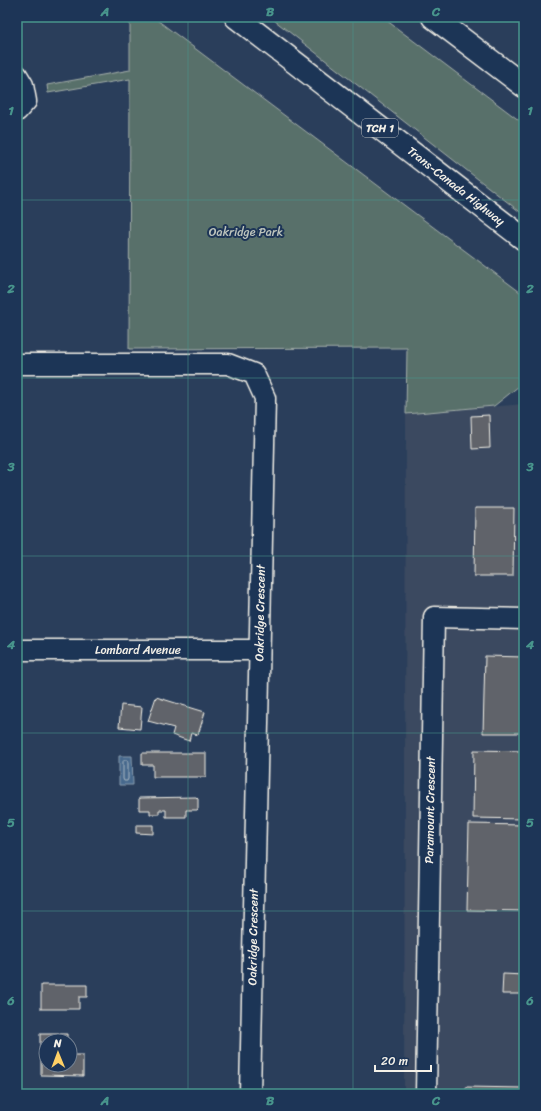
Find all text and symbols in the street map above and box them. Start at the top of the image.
text: A [100,0,109,23]
text: B [266,0,275,23]
text: C [431,0,441,23]
text: 1 [8,99,14,122]
text: 1 [527,99,533,122]
road number: TCH 1 [362,119,398,137]
street label: Trans-Canada Highway [402,141,511,232]
park label: Oakridge Park [209,221,283,243]
text: 2 [6,277,15,300]
text: 2 [525,277,534,300]
text: 3 [6,455,15,478]
text: 3 [525,455,534,478]
street label: Oakridge Crescent [248,563,272,662]
text: 4 [6,633,16,656]
text: 4 [525,633,535,656]
street label: Lombard Avenue [95,639,181,661]
street label: Paramount Crescent [418,755,442,864]
text: 5 [7,811,15,834]
text: 5 [526,811,534,834]
street label: Oakridge Crescent [241,887,265,986]
text: 6 [6,989,15,1012]
text: 6 [525,989,534,1012]
north arrow [38,1033,78,1073]
text: N [53,1034,62,1053]
scale bar [375,1047,431,1073]
text: 20 m [381,1050,408,1072]
text: A [100,1089,109,1111]
text: B [266,1089,275,1111]
text: C [431,1089,441,1111]

